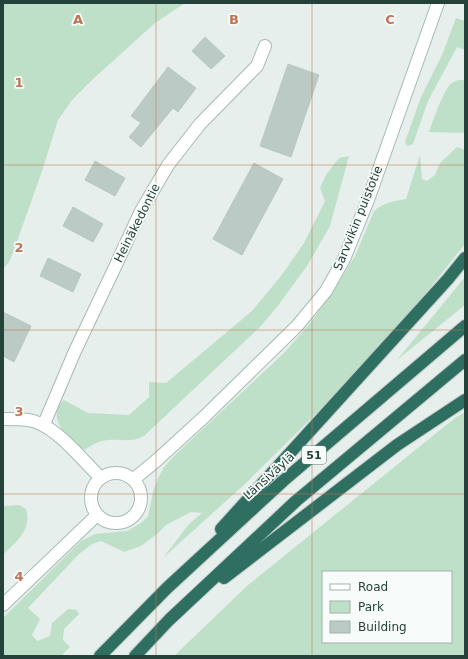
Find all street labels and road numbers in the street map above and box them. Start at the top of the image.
street label: Sarvvikin puistotie [331,164,385,272]
street label: Heinäkedontie [111,181,163,265]
road number: 51 [302,446,326,464]
street label: Länsiväylä [241,450,297,502]

